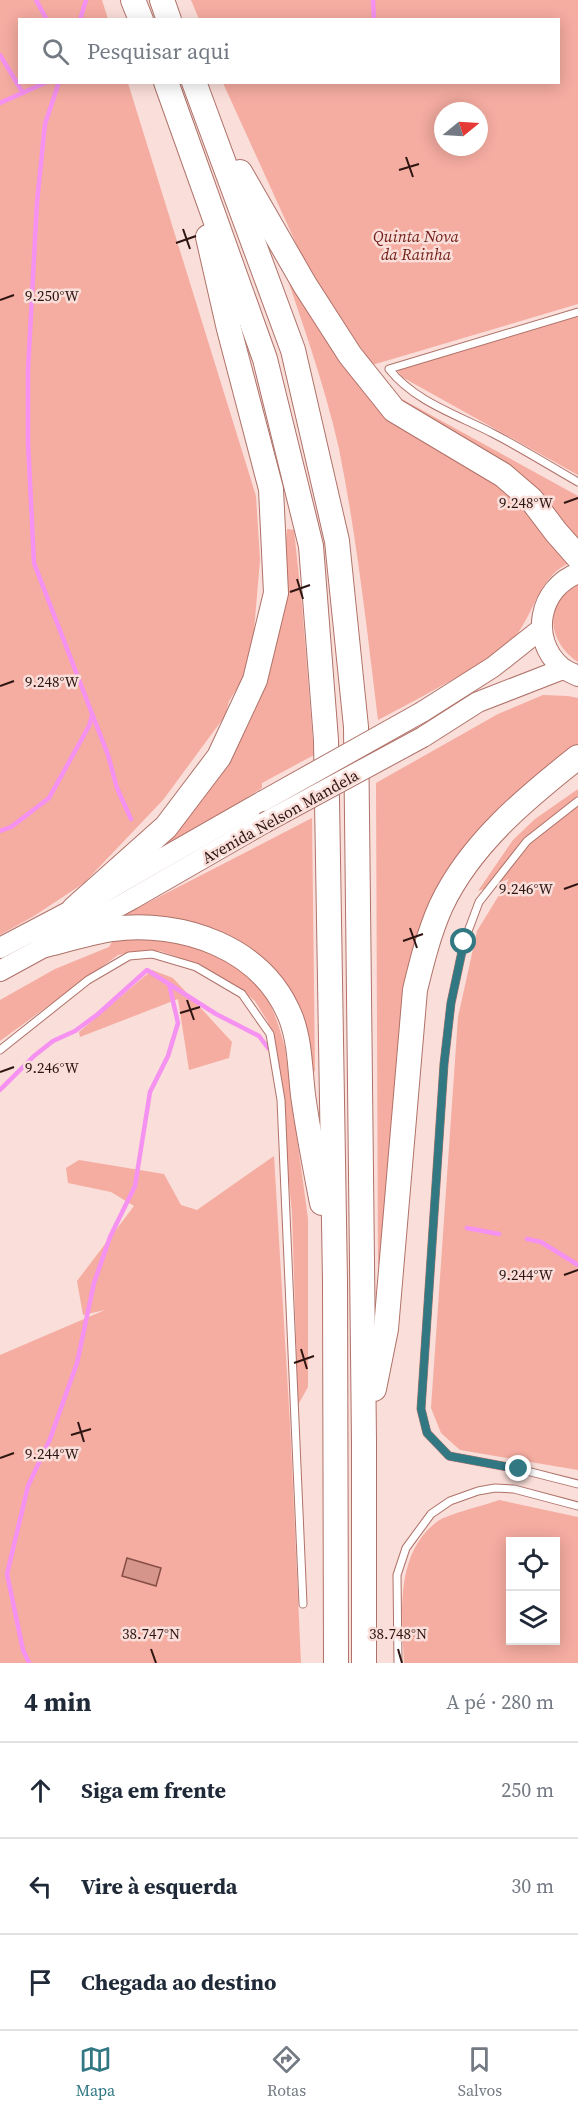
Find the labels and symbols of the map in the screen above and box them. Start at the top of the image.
north arrow [434,102,488,156]
park label: Quinta Nova da Rainha [373,225,460,265]
text: 9.250°W [25,285,79,306]
text: 9.248°W [499,492,553,513]
text: 9.248°W [25,671,79,692]
street label: Avenida Nelson Mandela [198,763,363,868]
text: 9.246°W [499,878,553,899]
route start [450,928,476,954]
text: 9.246°W [25,1057,79,1078]
text: 9.244°W [499,1264,553,1285]
text: 9.244°W [25,1443,79,1464]
route end [505,1455,531,1481]
text: 38.747°N [122,1623,180,1644]
text: 38.748°N [369,1623,427,1644]

